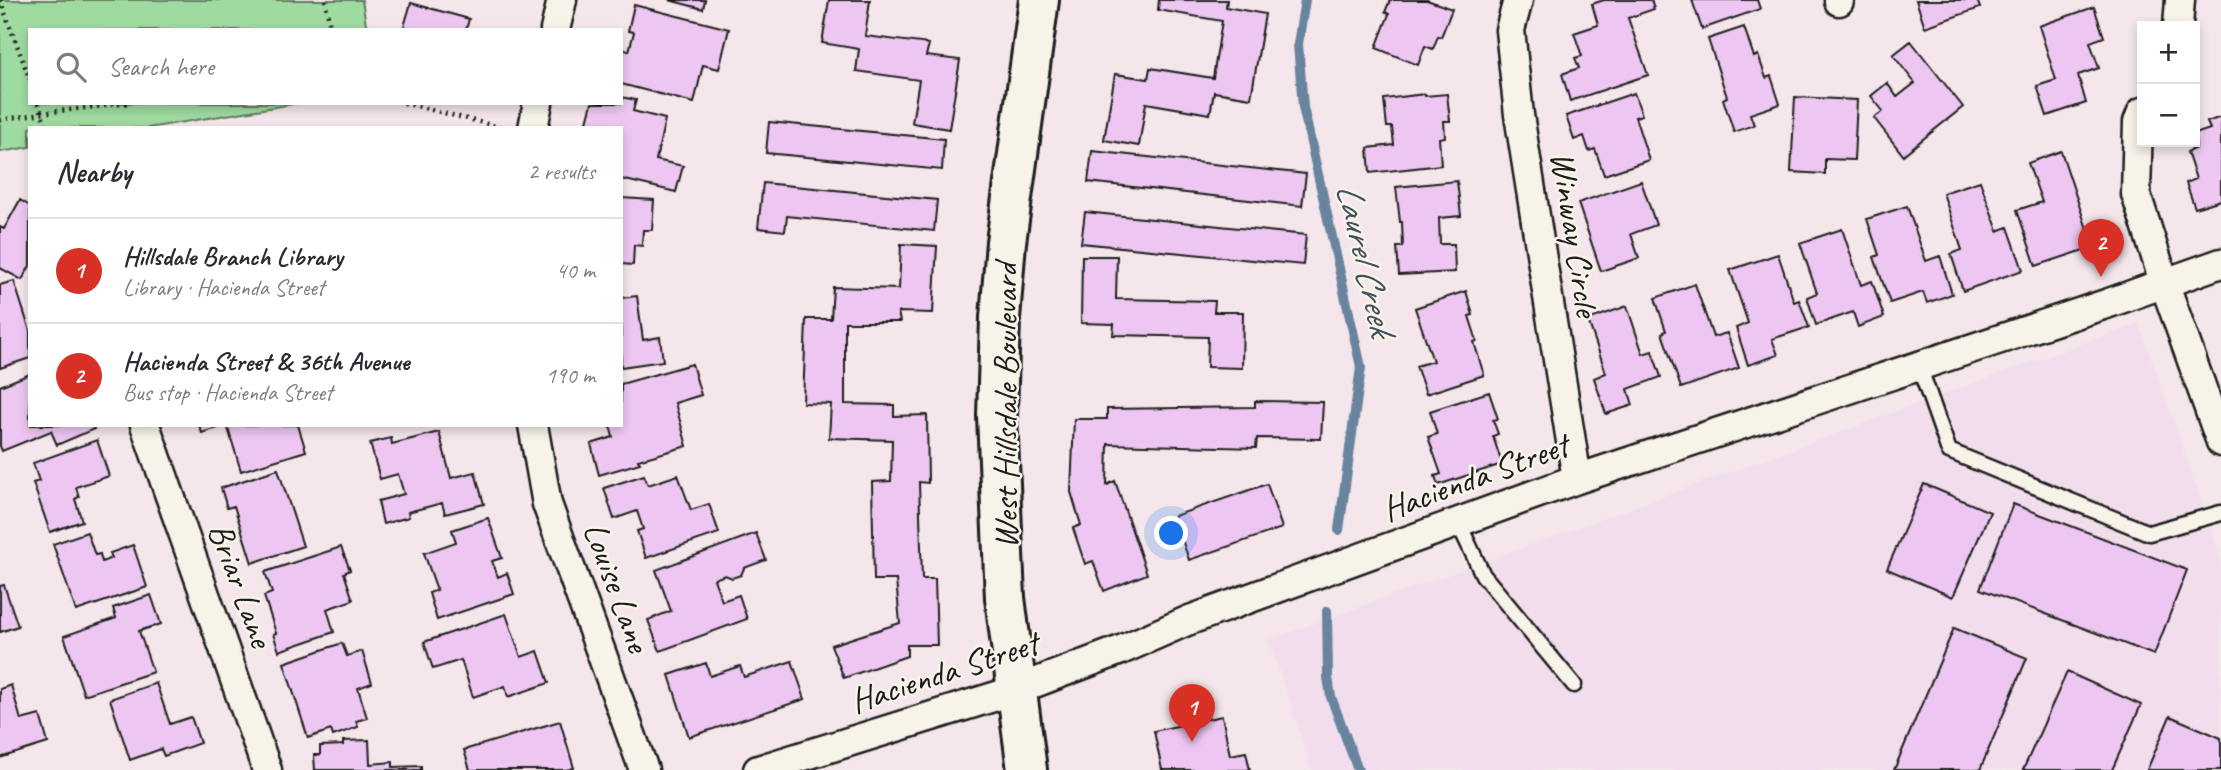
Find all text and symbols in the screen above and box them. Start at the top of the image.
map controls [2137,21,2200,147]
button: + [2137,21,2200,84]
search box [28,28,623,105]
icon: search [52,48,90,86]
text: Search here [108,50,214,83]
button: − [2137,84,2200,147]
street label: Winway Circle [1540,148,1611,322]
text: Nearby [56,153,132,191]
text: 2 results [528,157,595,186]
water label: Laurel Creek [1326,178,1408,346]
pin: 2 [2078,219,2124,277]
text: Hillsdale Branch Library [123,240,343,273]
text: 1 [74,256,84,285]
text: 40 m [556,256,595,285]
street label: West Hillsdale Boulevard [983,258,1028,549]
text: Library · Hacienda Street [123,273,324,302]
text: Hacienda Street & 36th Avenue [123,345,409,378]
text: 2 [74,361,84,390]
text: 190 m [546,361,595,390]
text: Bus stop · Hacienda Street [123,378,333,407]
street label: Hacienda Street [1376,421,1578,531]
street label: Louise Lane [573,516,662,660]
your location [1154,516,1188,550]
street label: Briar Lane [198,517,285,656]
street label: Hacienda Street [844,619,1048,724]
pin: 1 [1169,684,1215,742]

